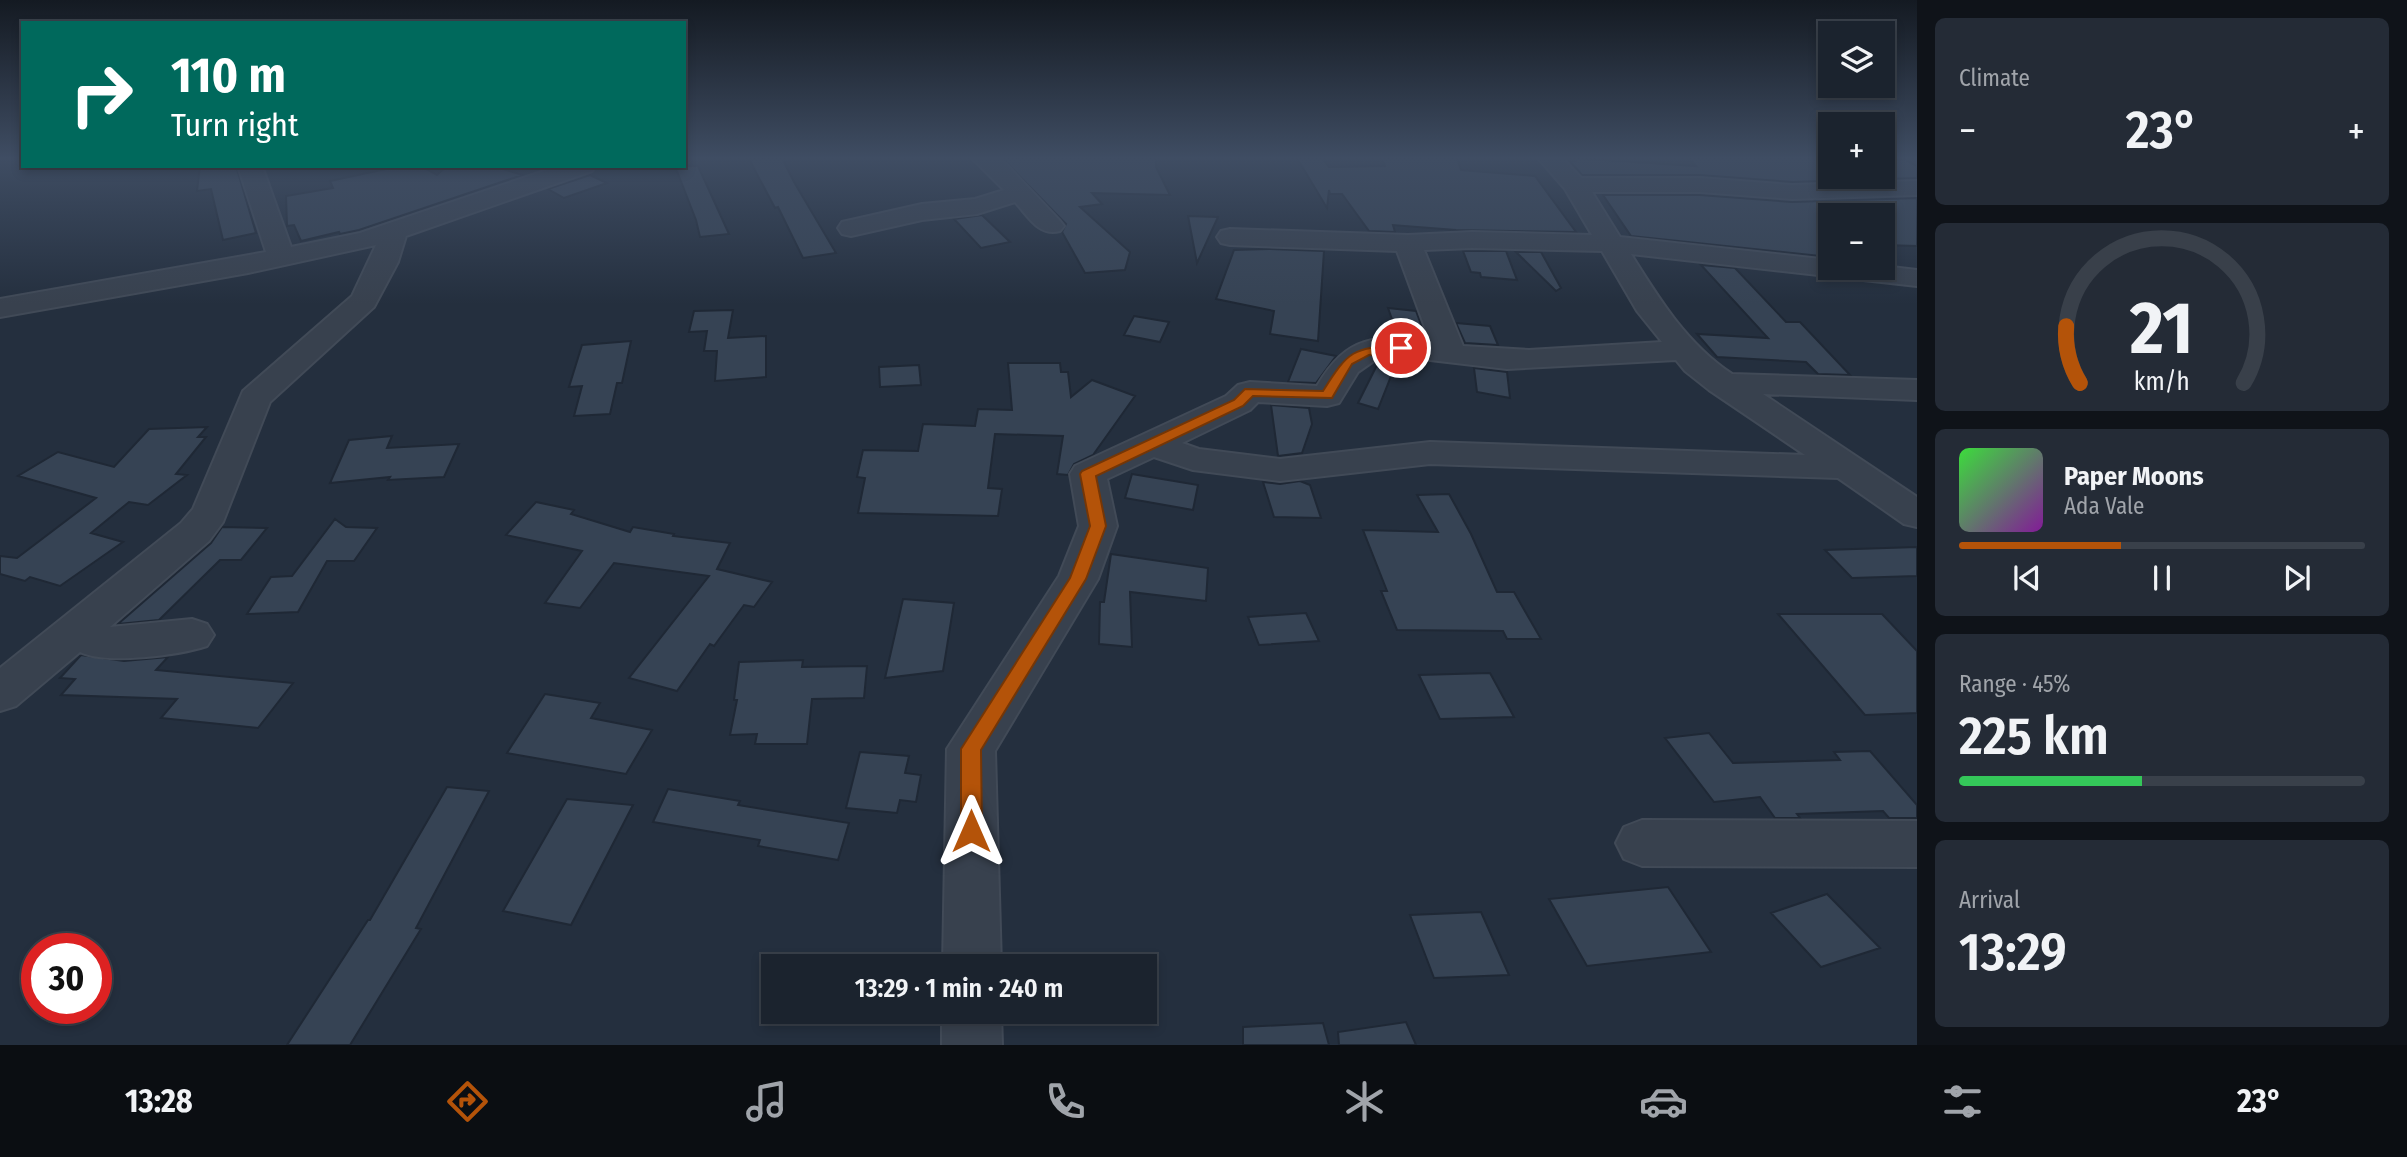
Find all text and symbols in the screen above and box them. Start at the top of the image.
map controls [1818,21,1895,280]
button: layers [1818,21,1895,98]
text: 110 m [171,46,286,105]
icon: right [56,49,147,140]
text: Climate [1959,64,2030,92]
text: 23° [2126,99,2198,162]
text: Turn right [171,106,298,144]
text: − [1959,108,1976,154]
text: + [2348,108,2365,154]
button: + [1818,112,1895,189]
button: − [1818,203,1895,280]
text: 21 [2129,286,2194,373]
pin [1371,318,1431,378]
icon: arrive [1382,329,1420,367]
text: km/h [2134,367,2190,397]
text: Paper Moons [2064,461,2204,492]
text: Ada Vale [2064,492,2144,520]
icon: previous [2008,559,2046,597]
icon: pause [2143,559,2181,597]
icon: next [2278,559,2316,597]
text: Range · 45% [1959,670,2070,698]
text: 225 km [1959,705,2109,768]
position arrow [934,794,1008,868]
text: Arrival [1959,886,2020,914]
text: 13:29 [1959,921,2067,984]
speed limit sign: 30 [21,933,112,1024]
text: 13:29 · 1 min · 240 m [855,973,1063,1004]
icon: directions [443,1077,492,1126]
icon: music [742,1077,791,1126]
icon: phone [1041,1077,1090,1126]
icon: climate [1340,1077,1389,1126]
icon: car [1639,1077,1688,1126]
icon: filters [1938,1077,1987,1126]
text: 13:28 [125,1082,193,1120]
text: 23° [2237,1082,2282,1120]

